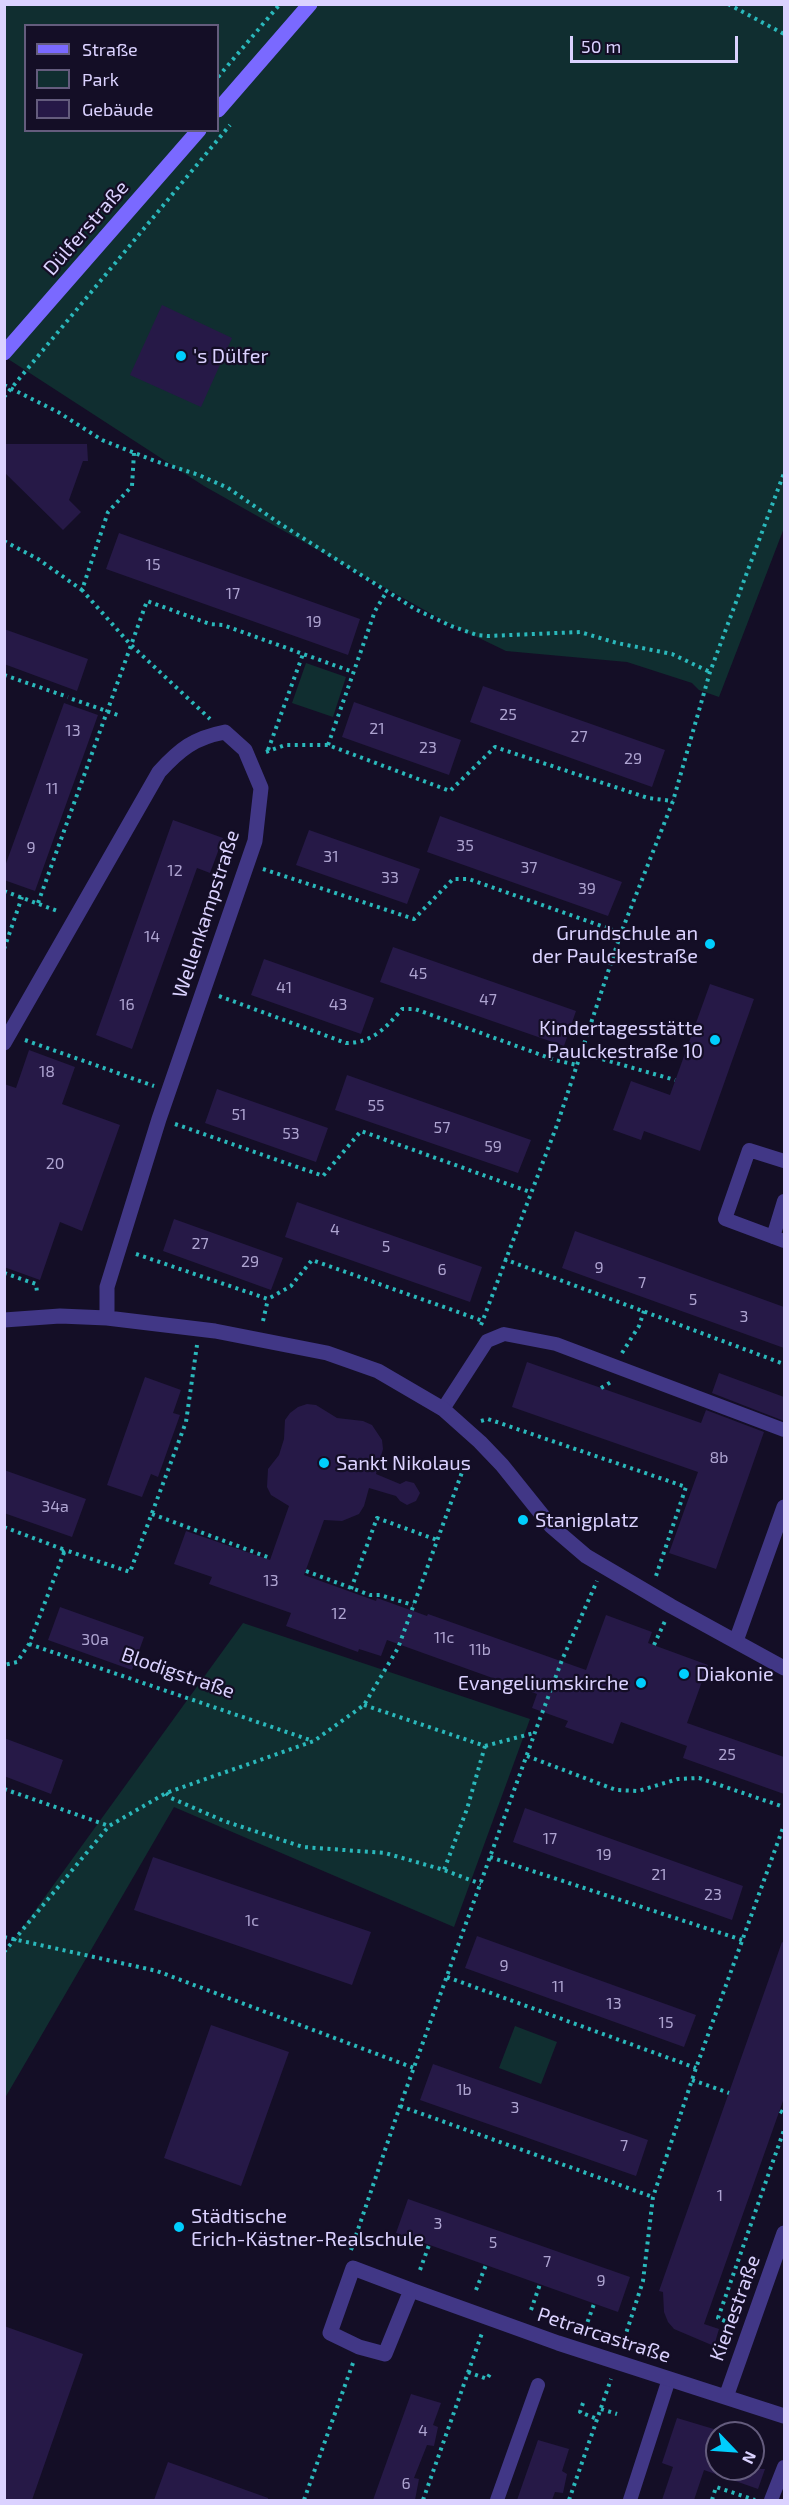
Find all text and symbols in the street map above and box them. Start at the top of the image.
legend [24,24,219,132]
scale bar [573,24,741,62]
text: 50 m [581,35,621,57]
text: Straße [82,38,138,60]
text: Park [82,68,119,90]
text: Gebäude [82,98,153,120]
street label: Dülferstraße [38,176,134,280]
place label: 's Dülfer [193,344,269,368]
marker: 's Dülfer [174,349,188,363]
house number: 15 [146,555,160,575]
house number: 17 [226,584,240,604]
house number: 19 [306,612,322,632]
house number: 25 [499,705,517,725]
house number: 21 [369,719,385,739]
house number: 13 [65,721,81,741]
house number: 27 [570,727,588,747]
house number: 23 [419,738,437,758]
house number: 29 [624,749,642,769]
house number: 11 [46,779,58,799]
street label: Wellenkampstraße [168,827,244,1001]
house number: 35 [456,836,474,856]
house number: 9 [26,838,36,858]
house number: 31 [323,847,339,867]
house number: 37 [520,858,538,878]
house number: 12 [167,861,183,881]
house number: 33 [381,868,399,888]
house number: 39 [578,879,596,899]
place label: Grundschule an der Paulckestraße [532,921,698,968]
house number: 14 [144,927,160,947]
marker: Grundschule an der Paulckestraße [703,937,717,951]
house number: 45 [409,964,427,984]
house number: 41 [276,978,292,998]
house number: 47 [479,990,497,1010]
house number: 16 [119,995,135,1015]
house number: 43 [329,995,347,1015]
place label: Kindertagesstätte Paulckestraße 10 [539,1016,703,1063]
marker: Kindertagesstätte Paulckestraße 10 [708,1033,722,1047]
house number: 18 [39,1062,55,1082]
house number: 55 [367,1096,385,1116]
house number: 51 [232,1105,246,1125]
house number: 57 [434,1118,450,1138]
house number: 53 [282,1124,300,1144]
house number: 59 [484,1137,502,1157]
house number: 20 [46,1154,64,1174]
house number: 4 [330,1220,340,1240]
house number: 27 [191,1234,209,1254]
house number: 5 [382,1237,390,1257]
house number: 29 [241,1252,259,1272]
house number: 9 [594,1258,604,1278]
house number: 6 [437,1260,447,1280]
house number: 7 [638,1273,646,1293]
house number: 5 [689,1290,697,1310]
house number: 3 [740,1307,748,1327]
house number: 8b [710,1448,728,1468]
place label: Sankt Nikolaus [336,1451,471,1475]
marker: Sankt Nikolaus [317,1456,331,1470]
house number: 34a [41,1497,69,1517]
place label: Stanigplatz [535,1508,639,1532]
marker: Stanigplatz [516,1513,530,1527]
house number: 13 [263,1571,279,1591]
house number: 12 [331,1604,347,1624]
house number: 11c [434,1628,454,1648]
house number: 30a [81,1630,109,1650]
house number: 11b [469,1640,491,1660]
street label: Blodigstraße [118,1642,238,1704]
place label: Diakonie [696,1662,774,1686]
marker: Diakonie [677,1667,691,1681]
place label: Evangeliumskirche [458,1671,629,1695]
marker: Evangeliumskirche [634,1676,648,1690]
house number: 25 [718,1745,736,1765]
house number: 17 [543,1829,557,1849]
house number: 19 [596,1845,612,1865]
house number: 21 [651,1865,667,1885]
house number: 23 [704,1885,722,1905]
house number: 1c [245,1911,259,1931]
house number: 9 [499,1956,509,1976]
house number: 11 [552,1977,564,1997]
house number: 13 [606,1994,622,2014]
house number: 15 [659,2013,673,2033]
house number: 1b [456,2080,472,2100]
house number: 3 [511,2098,519,2118]
house number: 7 [620,2136,628,2156]
house number: 1 [717,2186,723,2206]
place label: Städtische Erich-Kästner-Realschule [191,2204,424,2251]
house number: 3 [434,2214,442,2234]
marker: Städtische Erich-Kästner-Realschule [172,2220,186,2234]
house number: 5 [489,2233,497,2253]
house number: 7 [543,2252,551,2272]
street label: Kienestraße [705,2252,765,2364]
house number: 9 [596,2271,606,2291]
street label: Petrarcastraße [534,2302,674,2368]
house number: 4 [418,2421,428,2441]
north arrow [705,2421,765,2481]
text: N [739,2449,761,2467]
house number: 6 [401,2474,411,2494]

